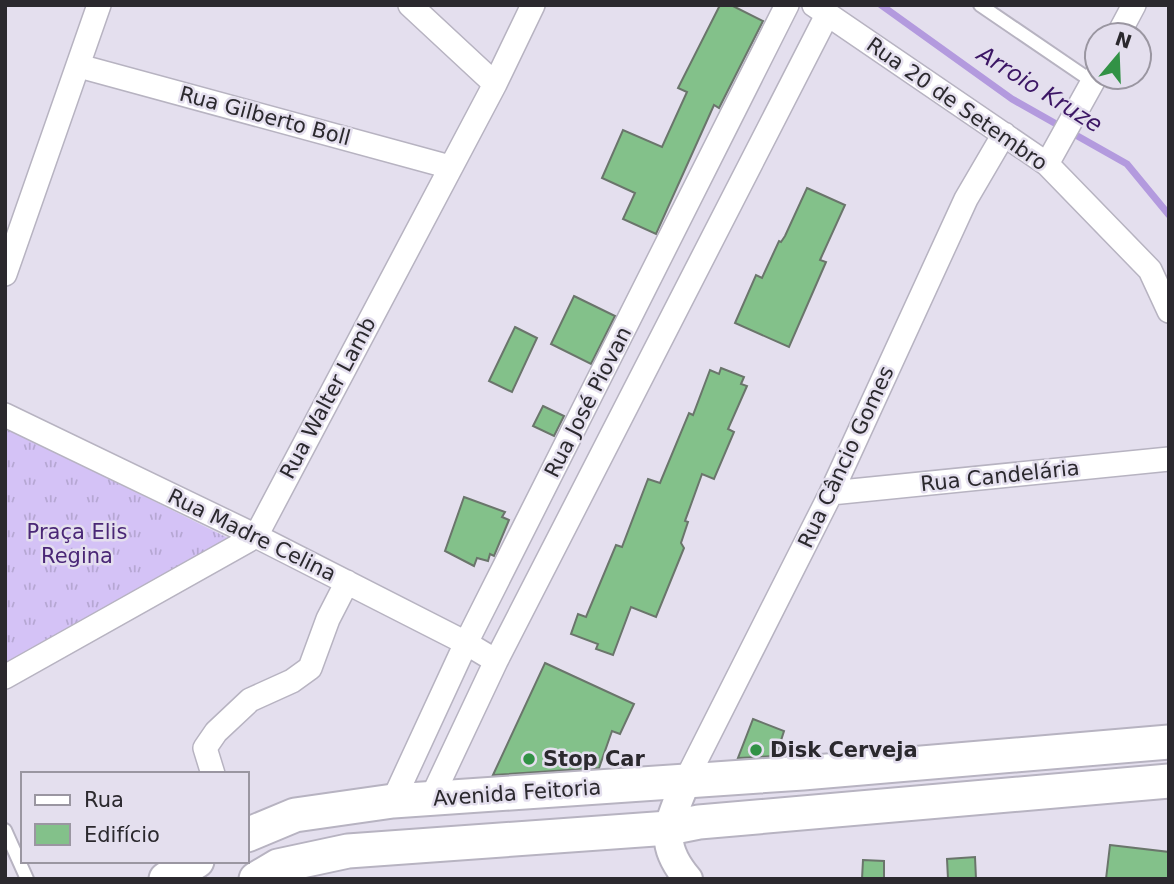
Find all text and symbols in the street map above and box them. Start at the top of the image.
north arrow [1083,21,1153,91]
text: N [1112,27,1135,53]
street label: Rua 20 de Setembro [862,32,1052,176]
water label: Arroio Kruze [971,39,1107,138]
street label: Rua Gilberto Boll [177,82,353,150]
street label: Rua Walter Lamb [275,313,381,483]
street label: Rua José Piovan [540,323,636,481]
street label: Rua Câncio Gomes [793,362,899,552]
street label: Rua Candelária [919,456,1081,496]
street label: Rua Madre Celina [164,484,340,586]
park label: Praça Elis Regina [27,520,127,568]
place label: Disk Cerveja [770,738,918,762]
marker: Disk Cerveja [748,742,764,758]
place label: Stop Car [543,747,646,771]
marker: Stop Car [521,751,537,767]
legend [21,772,248,863]
street label: Avenida Feitoria [432,775,602,811]
text: Rua [84,788,124,812]
text: Edifício [84,823,160,847]

